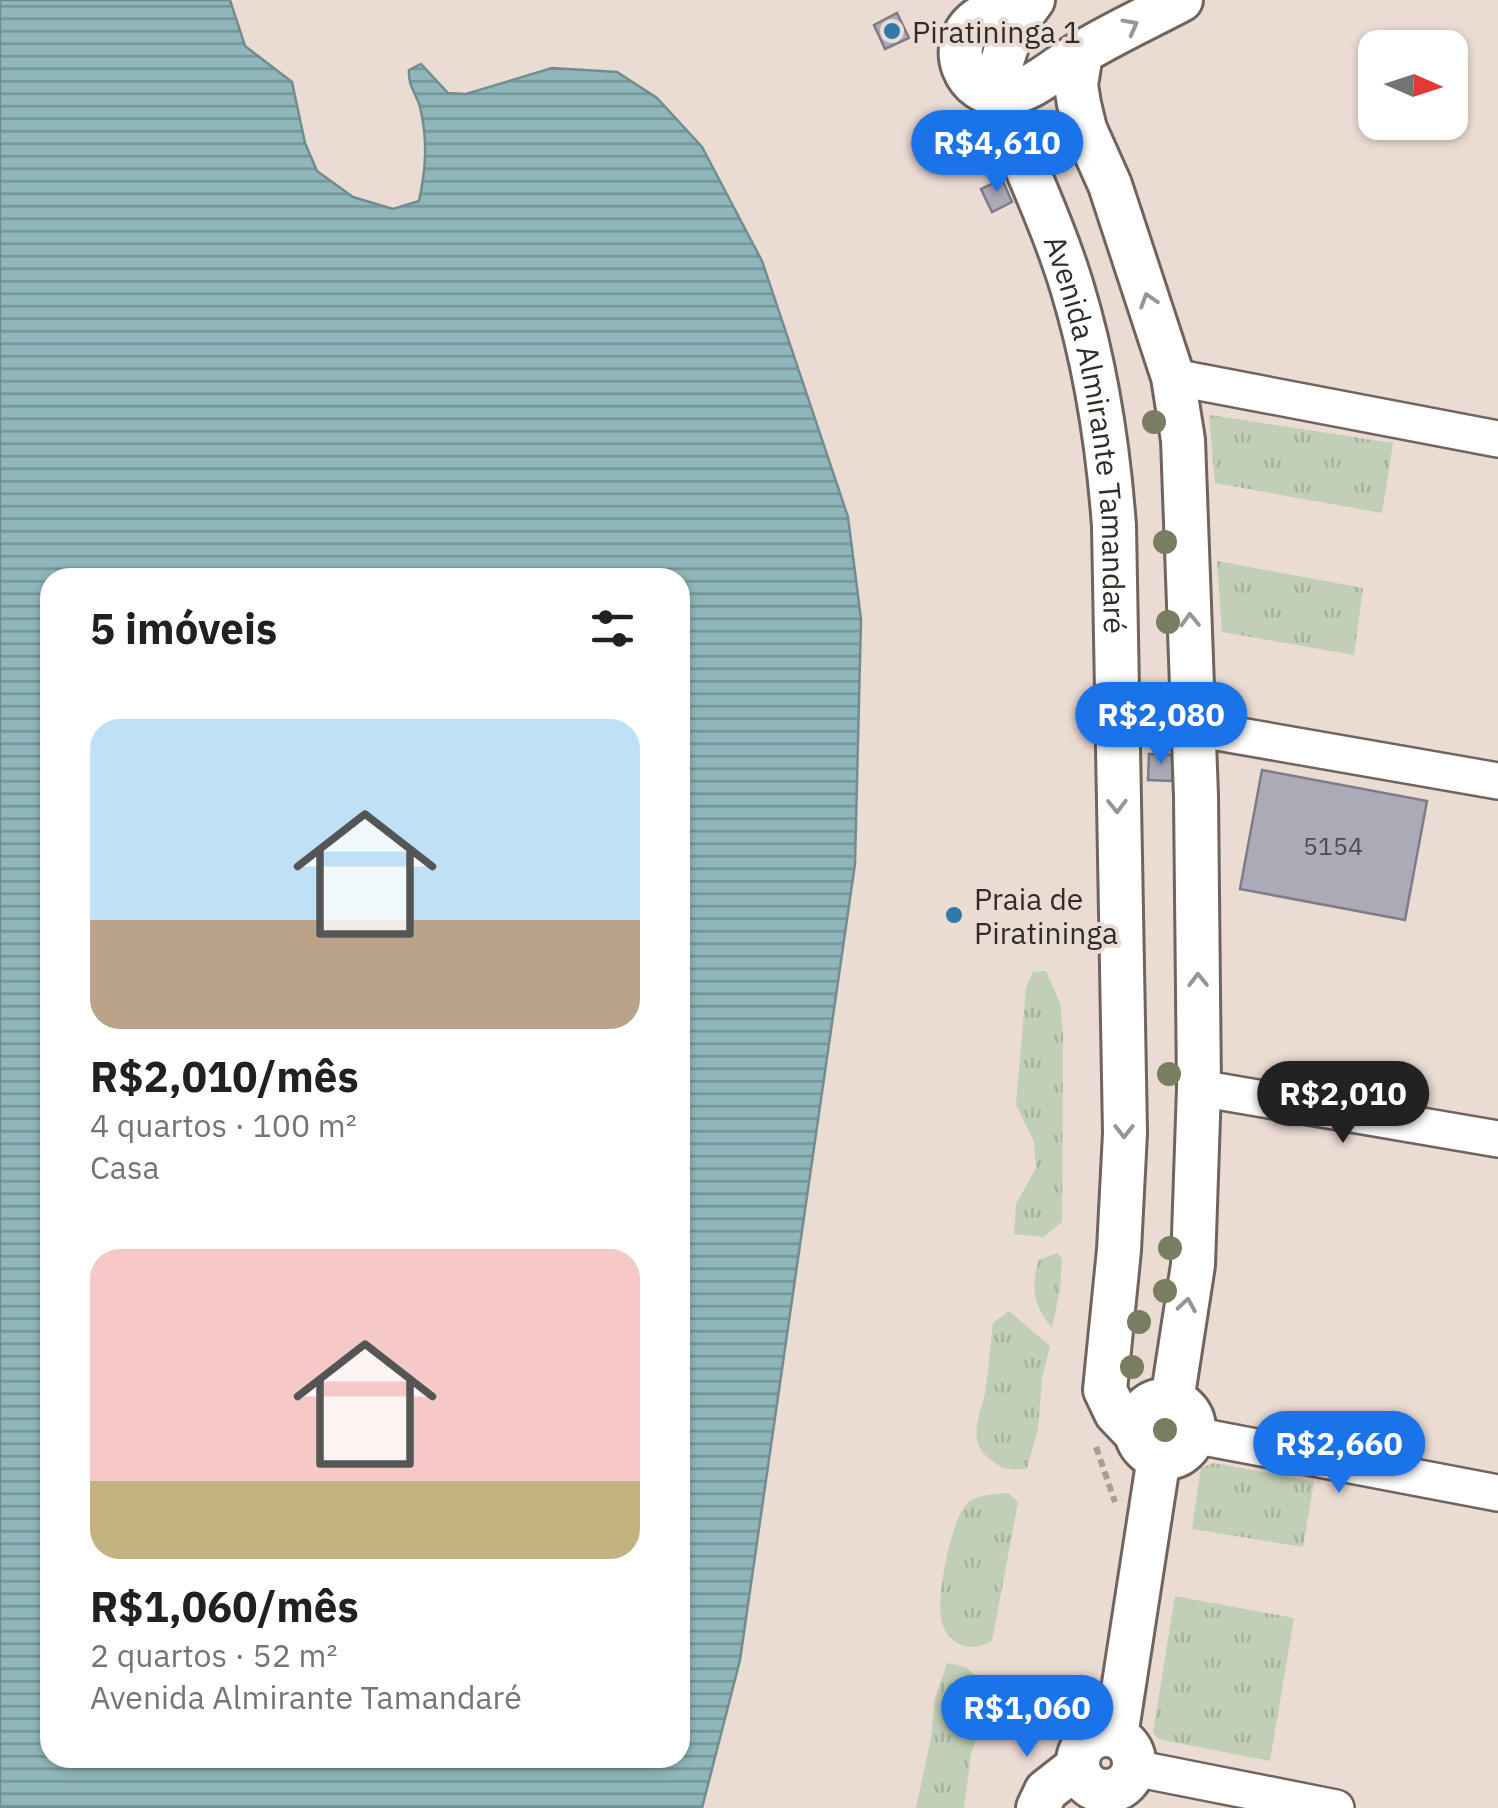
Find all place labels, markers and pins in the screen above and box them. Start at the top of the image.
place label: Piratininga 1 [912,12,1081,51]
marker: Piratininga 1 [881,20,903,42]
pin: R$4,610 [905,110,1089,195]
pin: R$2,080 [1069,682,1253,767]
place label: Praia de Piratininga [974,879,1118,952]
marker: Praia de Piratininga [943,904,965,926]
pin: R$2,010 [1251,1061,1435,1146]
pin: R$2,660 [1247,1411,1431,1496]
pin: R$1,060 [935,1675,1119,1760]

